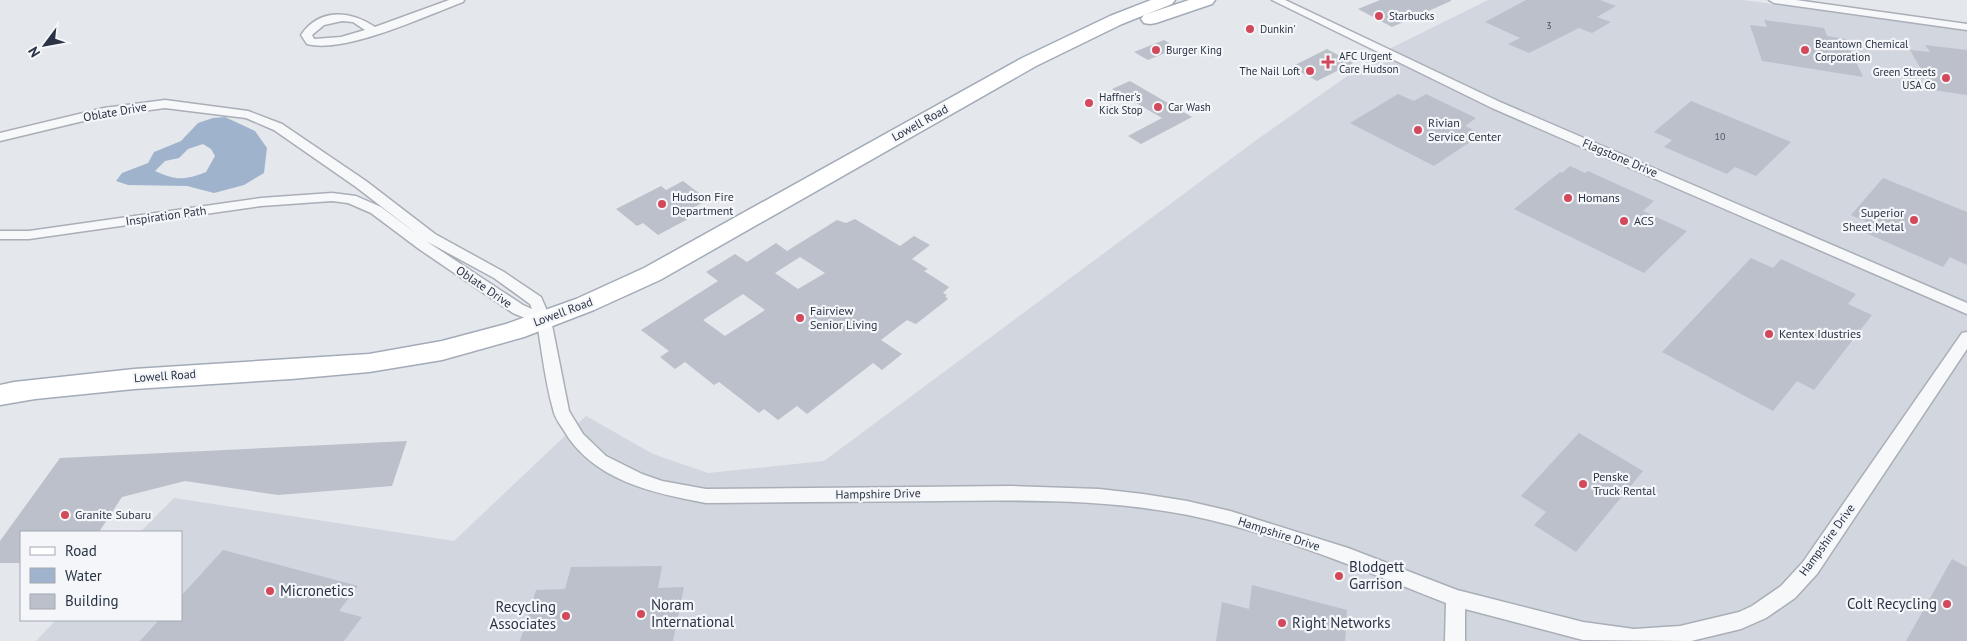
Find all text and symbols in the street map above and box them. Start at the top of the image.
place label: Starbucks [1389,9,1435,23]
marker: Starbucks [1373,10,1385,22]
house number: 3 [1546,19,1552,32]
north arrow [20,20,70,70]
place label: Dunkin' [1260,22,1296,36]
marker: Dunkin' [1244,23,1256,35]
place label: Beantown Chemical Corporation [1815,37,1909,64]
text: N [24,43,44,61]
place label: Burger King [1166,43,1222,57]
marker: Burger King [1150,44,1162,56]
marker: Beantown Chemical Corporation [1799,44,1811,56]
place label: AFC Urgent Care Hudson [1339,49,1399,76]
marker: AFC Urgent Care Hudson [1321,55,1335,69]
place label: The Nail Loft [1240,64,1300,78]
marker: The Nail Loft [1304,65,1316,77]
place label: Green Streets USA Co [1873,65,1936,92]
marker: Green Streets USA Co [1940,72,1952,84]
place label: Haffner's Kick Stop [1099,90,1143,117]
marker: Haffner's Kick Stop [1083,97,1095,109]
street label: Oblate Drive [82,99,148,124]
place label: Car Wash [1168,100,1211,114]
street label: Lowell Road [889,101,951,144]
marker: Car Wash [1152,101,1164,113]
place label: Rivian Service Center [1428,115,1501,144]
marker: Rivian Service Center [1412,124,1424,136]
house number: 10 [1715,130,1726,143]
street label: Flagstone Drive [1580,135,1660,180]
place label: Hudson Fire Department [672,189,734,218]
place label: Homans [1578,190,1620,205]
marker: Homans [1562,192,1574,204]
marker: Hudson Fire Department [656,198,668,210]
street label: Inspiration Path [125,202,207,229]
place label: Superior Sheet Metal [1843,205,1904,234]
place label: ACS [1634,213,1654,228]
marker: Superior Sheet Metal [1908,214,1920,226]
marker: ACS [1618,215,1630,227]
street label: Oblate Drive [453,262,515,311]
street label: Lowell Road [531,294,595,329]
place label: Fairview Senior Living [810,303,877,332]
marker: Fairview Senior Living [794,312,806,324]
place label: Kentex Idustries [1779,326,1861,341]
marker: Kentex Idustries [1763,328,1775,340]
street label: Lowell Road [133,366,197,385]
place label: Penske Truck Rental [1593,469,1656,498]
marker: Penske Truck Rental [1577,478,1589,490]
street label: Hampshire Drive [835,485,921,502]
street label: Hampshire Drive [1795,501,1858,579]
place label: Granite Subaru [75,507,151,522]
marker: Granite Subaru [59,509,71,521]
street label: Hampshire Drive [1236,513,1322,554]
legend [20,531,182,621]
text: Road [65,541,97,560]
place label: Blodgett Garrison [1349,557,1404,593]
text: Water [65,566,102,585]
marker: Blodgett Garrison [1333,570,1345,582]
place label: Micronetics [280,581,354,600]
marker: Micronetics [264,585,276,597]
text: Building [65,591,119,610]
place label: Colt Recycling [1847,594,1937,613]
place label: Noram International [651,595,735,631]
place label: Recycling Associates [489,597,556,633]
marker: Colt Recycling [1941,598,1953,610]
marker: Noram International [635,608,647,620]
marker: Recycling Associates [560,610,572,622]
place label: Right Networks [1292,613,1391,632]
marker: Right Networks [1276,617,1288,629]

